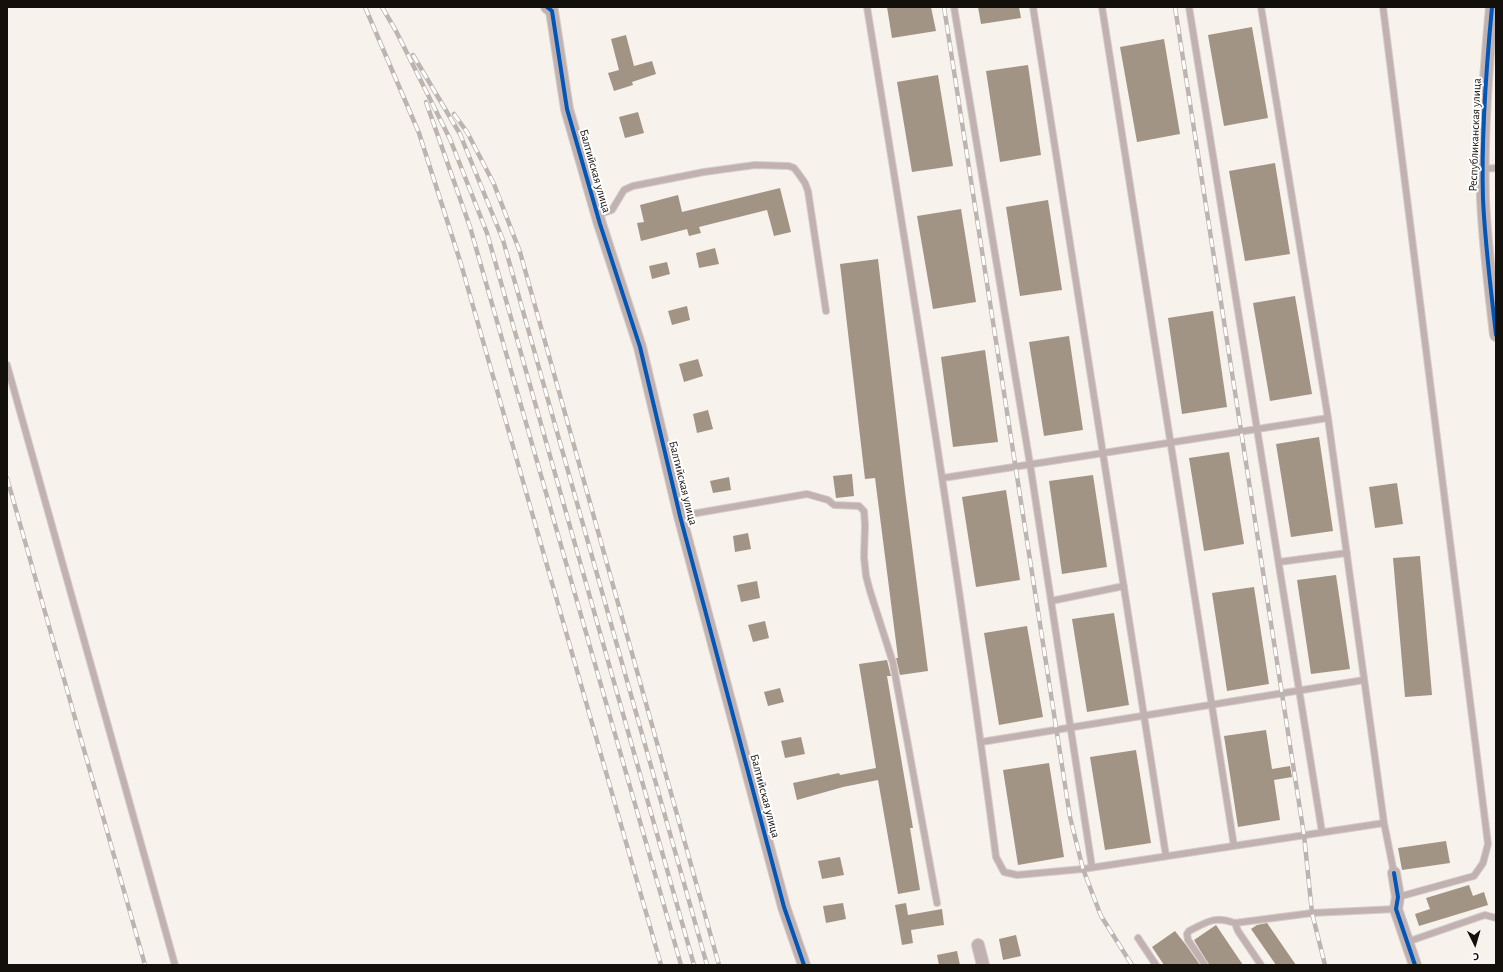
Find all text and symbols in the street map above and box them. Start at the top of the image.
street label: Республиканская улица [1466,78,1484,192]
street label: Балтийская улица [576,128,614,214]
street label: Балтийская улица [666,439,700,527]
street label: Балтийская улица [747,752,783,840]
north arrow [1455,924,1495,964]
text: С [1473,951,1480,962]

